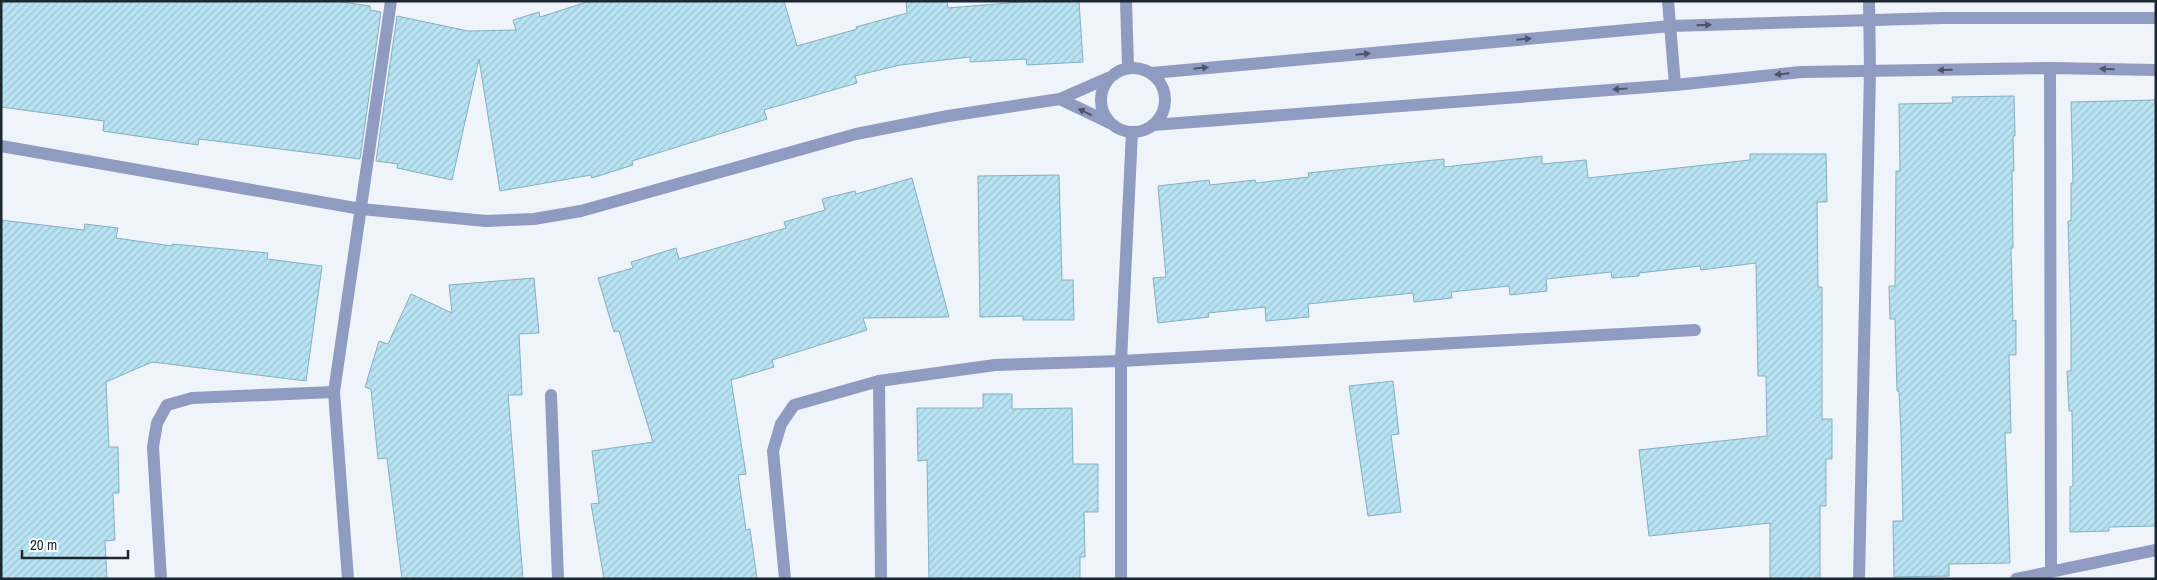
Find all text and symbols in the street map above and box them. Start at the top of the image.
one-way arrow [1696,21,1712,29]
one-way arrow [1517,35,1533,43]
one-way arrow [1355,49,1371,57]
one-way arrow [1193,64,1209,72]
one-way arrow [2099,65,2115,73]
one-way arrow [1936,66,1952,74]
one-way arrow [1774,70,1790,78]
one-way arrow [1612,85,1628,93]
one-way arrow [1078,108,1093,116]
scale bar [22,528,129,560]
text: 20 m [30,534,57,555]

